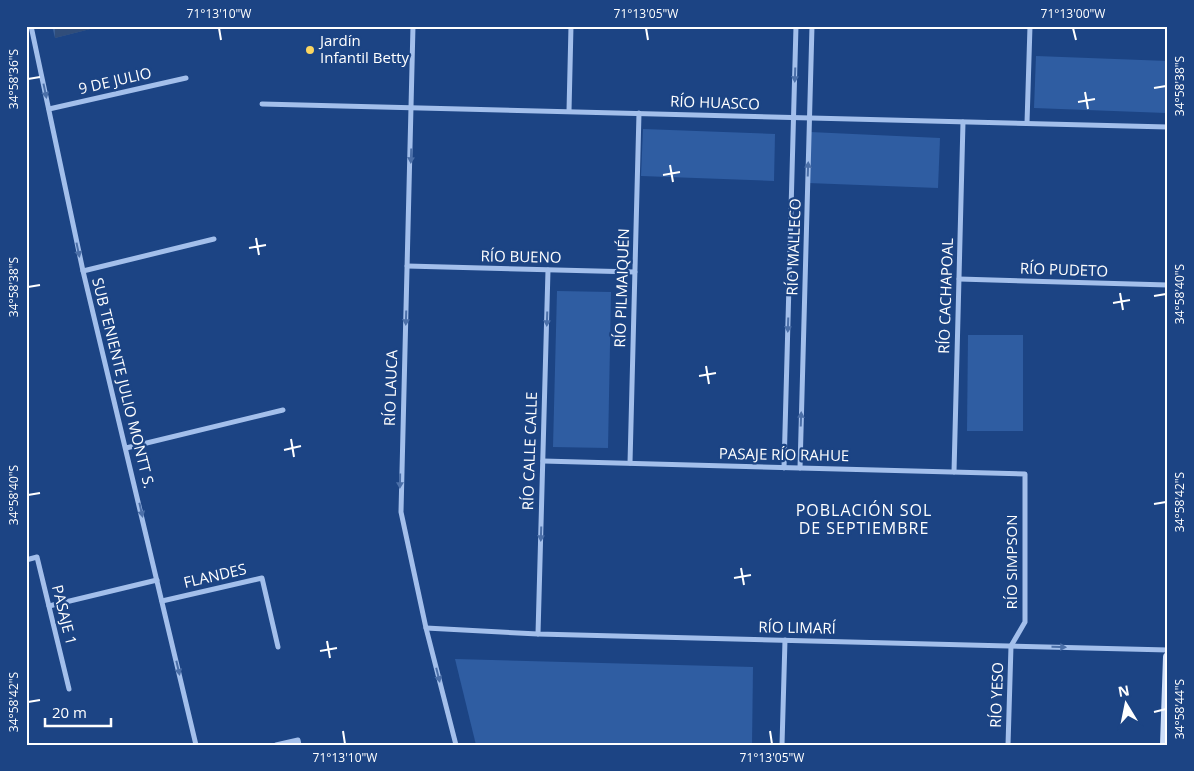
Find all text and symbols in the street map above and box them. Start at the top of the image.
text: 71°13'10"W [187,5,251,22]
text: 71°13'05"W [614,5,678,22]
text: 71°13'00"W [1041,5,1105,22]
place label: Jardín Infantil Betty [318,30,410,67]
marker: Jardín Infantil Betty [304,44,316,56]
text: 34°58'36"S [5,49,22,109]
text: 34°58'38"S [1171,56,1188,116]
street label: 9 DE JULIO [76,62,153,98]
one-way arrow [791,67,799,83]
one-way arrow [41,83,49,99]
street label: RÍO HUASCO [670,90,760,114]
one-way arrow [407,148,415,164]
one-way arrow [805,161,813,177]
street label: RÍO MALLECO [781,198,805,296]
street label: RÍO PILMAIQUÉN [609,228,633,348]
street label: RÍO CACHAPOAL [933,238,957,354]
one-way arrow [75,242,83,258]
street label: RÍO BUENO [480,245,562,267]
text: 34°58'38"S [5,257,22,317]
street label: RÍO PUDETO [1020,257,1108,281]
text: 34°58'40"S [1171,264,1188,324]
street label: SUB TENIENTE JULIO MONTT S. [88,275,160,490]
one-way arrow [401,311,409,327]
one-way arrow [542,311,550,327]
one-way arrow [784,317,792,333]
street label: RÍO LAUCA [379,349,401,426]
street label: RÍO CALLE CALLE [517,391,541,511]
one-way arrow [798,411,806,427]
street label: PASAJE RÍO RAHUE [719,443,849,465]
text: 34°58'40"S [5,465,22,525]
text: 34°58'42"S [1171,472,1188,532]
one-way arrow [396,473,404,489]
district label: POBLACIÓN SOL DE SEPTIEMBRE [796,499,932,539]
one-way arrow [137,503,145,518]
street label: RÍO SIMPSON [1001,514,1021,610]
one-way arrow [536,526,544,542]
street label: FLANDES [181,558,248,592]
street label: PASAJE 1 [48,583,82,647]
street label: RÍO LIMARÍ [758,616,837,638]
one-way arrow [1052,643,1068,651]
one-way arrow [174,661,182,676]
street label: RÍO YESO [985,662,1007,728]
one-way arrow [434,668,442,683]
text: 34°58'42"S [5,672,22,732]
north arrow [1102,678,1152,728]
text: 34°58'44"S [1171,679,1188,739]
text: N [1116,680,1131,701]
scale bar [45,696,111,728]
text: 20 m [52,702,87,722]
text: 71°13'10"W [313,749,377,766]
text: 71°13'05"W [740,749,804,766]

